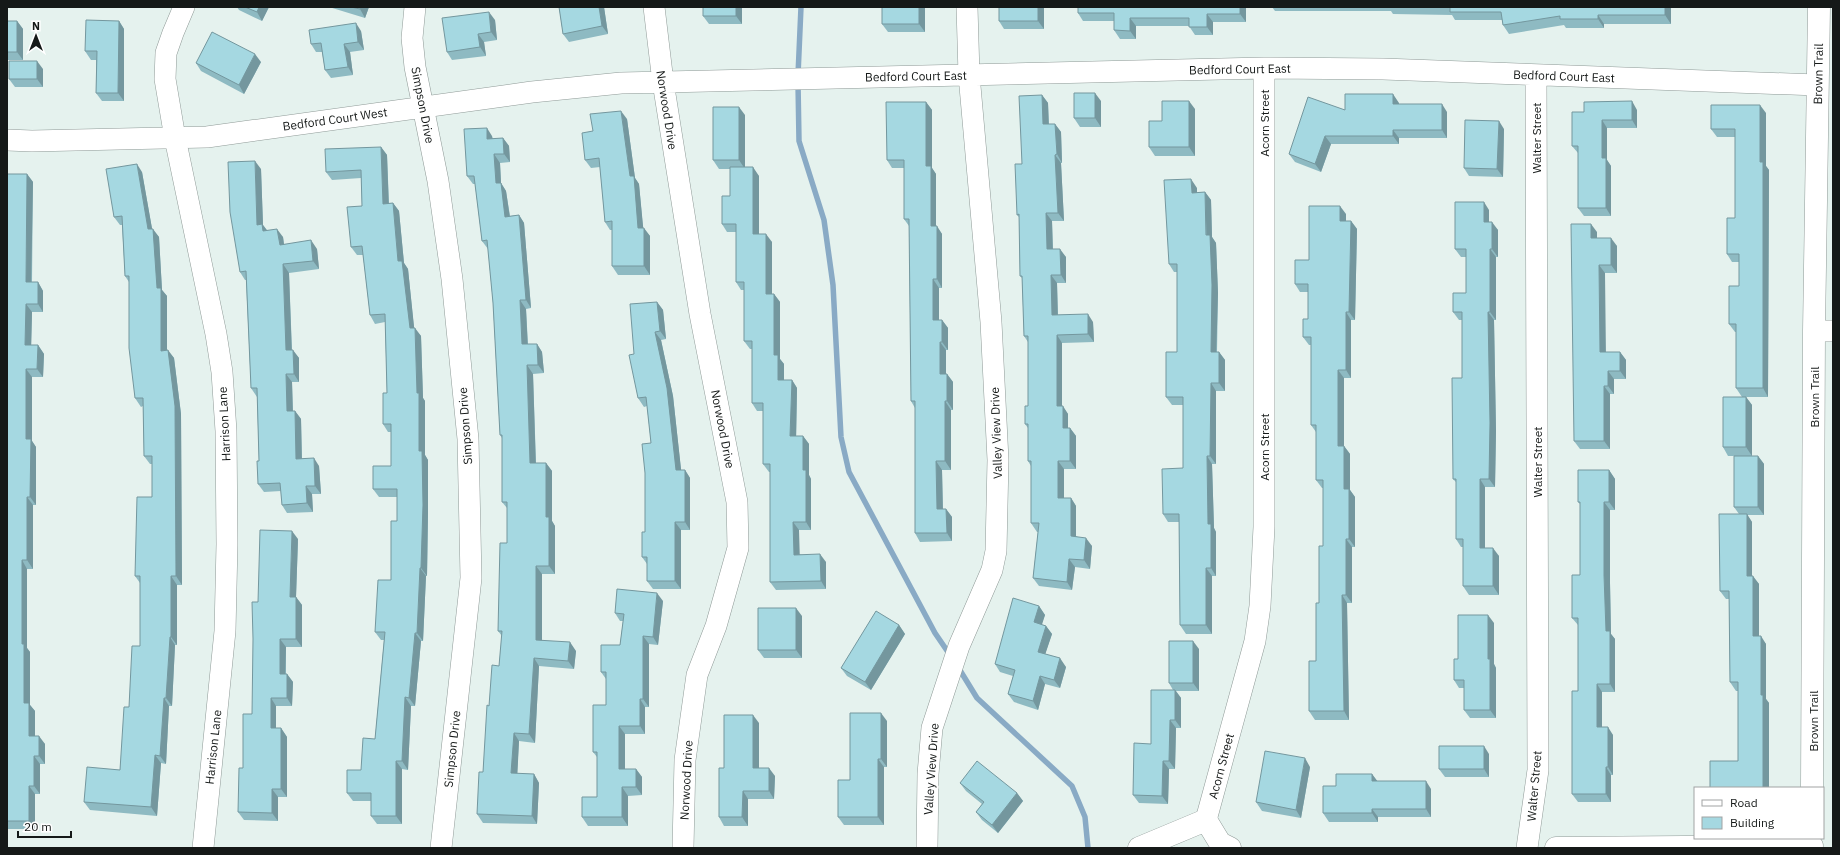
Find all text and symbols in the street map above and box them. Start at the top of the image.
north arrow [16,16,56,56]
text: N [32,19,40,33]
street label: Brown Trail [1810,43,1826,105]
street label: Bedford Court East [1189,61,1291,77]
street label: Simpson Drive [408,66,438,145]
street label: Bedford Court East [1513,67,1615,85]
street label: Bedford Court East [865,68,967,84]
street label: Norwood Drive [653,69,681,151]
street label: Acorn Street [1257,89,1272,157]
street label: Walter Street [1529,102,1544,174]
street label: Bedford Court West [282,104,388,134]
street label: Brown Trail [1807,366,1822,428]
street label: Harrison Lane [215,386,233,462]
street label: Simpson Drive [455,386,475,465]
street label: Valley View Drive [987,386,1005,479]
street label: Norwood Drive [708,388,738,470]
street label: Acorn Street [1257,413,1272,481]
street label: Walter Street [1530,426,1545,498]
street label: Brown Trail [1806,690,1821,752]
street label: Harrison Lane [202,709,224,785]
street label: Simpson Drive [440,709,464,788]
street label: Valley View Drive [920,722,942,815]
street label: Acorn Street [1205,732,1237,800]
street label: Norwood Drive [676,739,696,820]
street label: Walter Street [1523,750,1545,822]
legend [1694,787,1824,839]
text: Road [1730,795,1758,810]
scale bar [18,813,71,839]
text: Building [1730,815,1775,830]
text: 20 m [24,819,52,834]

